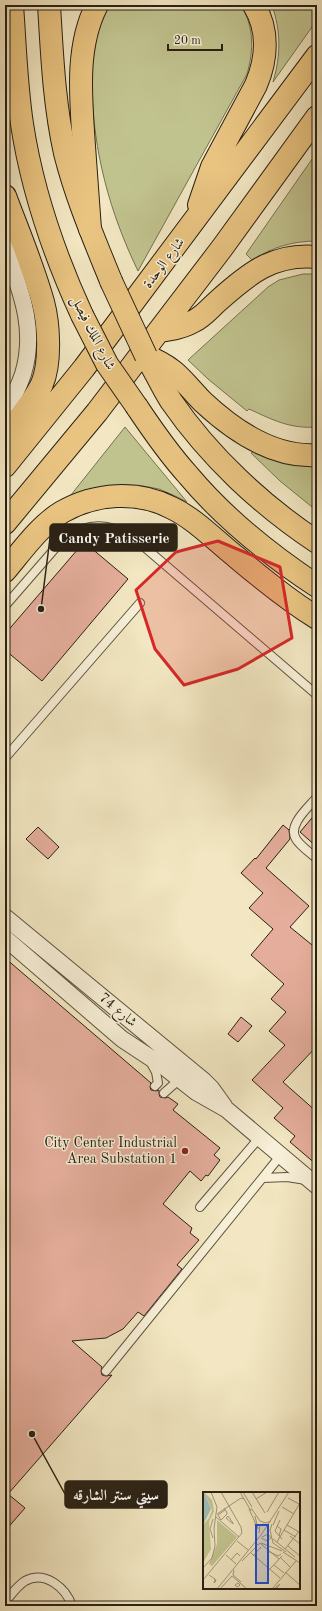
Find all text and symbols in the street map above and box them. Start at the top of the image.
scale bar [168,26,222,52]
text: 20 m [174,35,201,47]
street label: شارع الوحدة [141,235,190,293]
street label: شارع الملك فيصل [65,294,118,374]
callout: Candy Patisserie [50,524,177,551]
text: Candy Patisserie [58,532,170,547]
street label: شارع 74 [94,990,140,1033]
place label: City Center Industrial Area Substation 1 [44,1136,177,1166]
marker: City Center Industrial Area Substation 1 [180,1146,190,1156]
callout: سيتي سنتر الشارقه [65,1481,167,1508]
text: سيتي سنتر الشارقه [73,1488,159,1509]
inset map [203,1492,300,1589]

